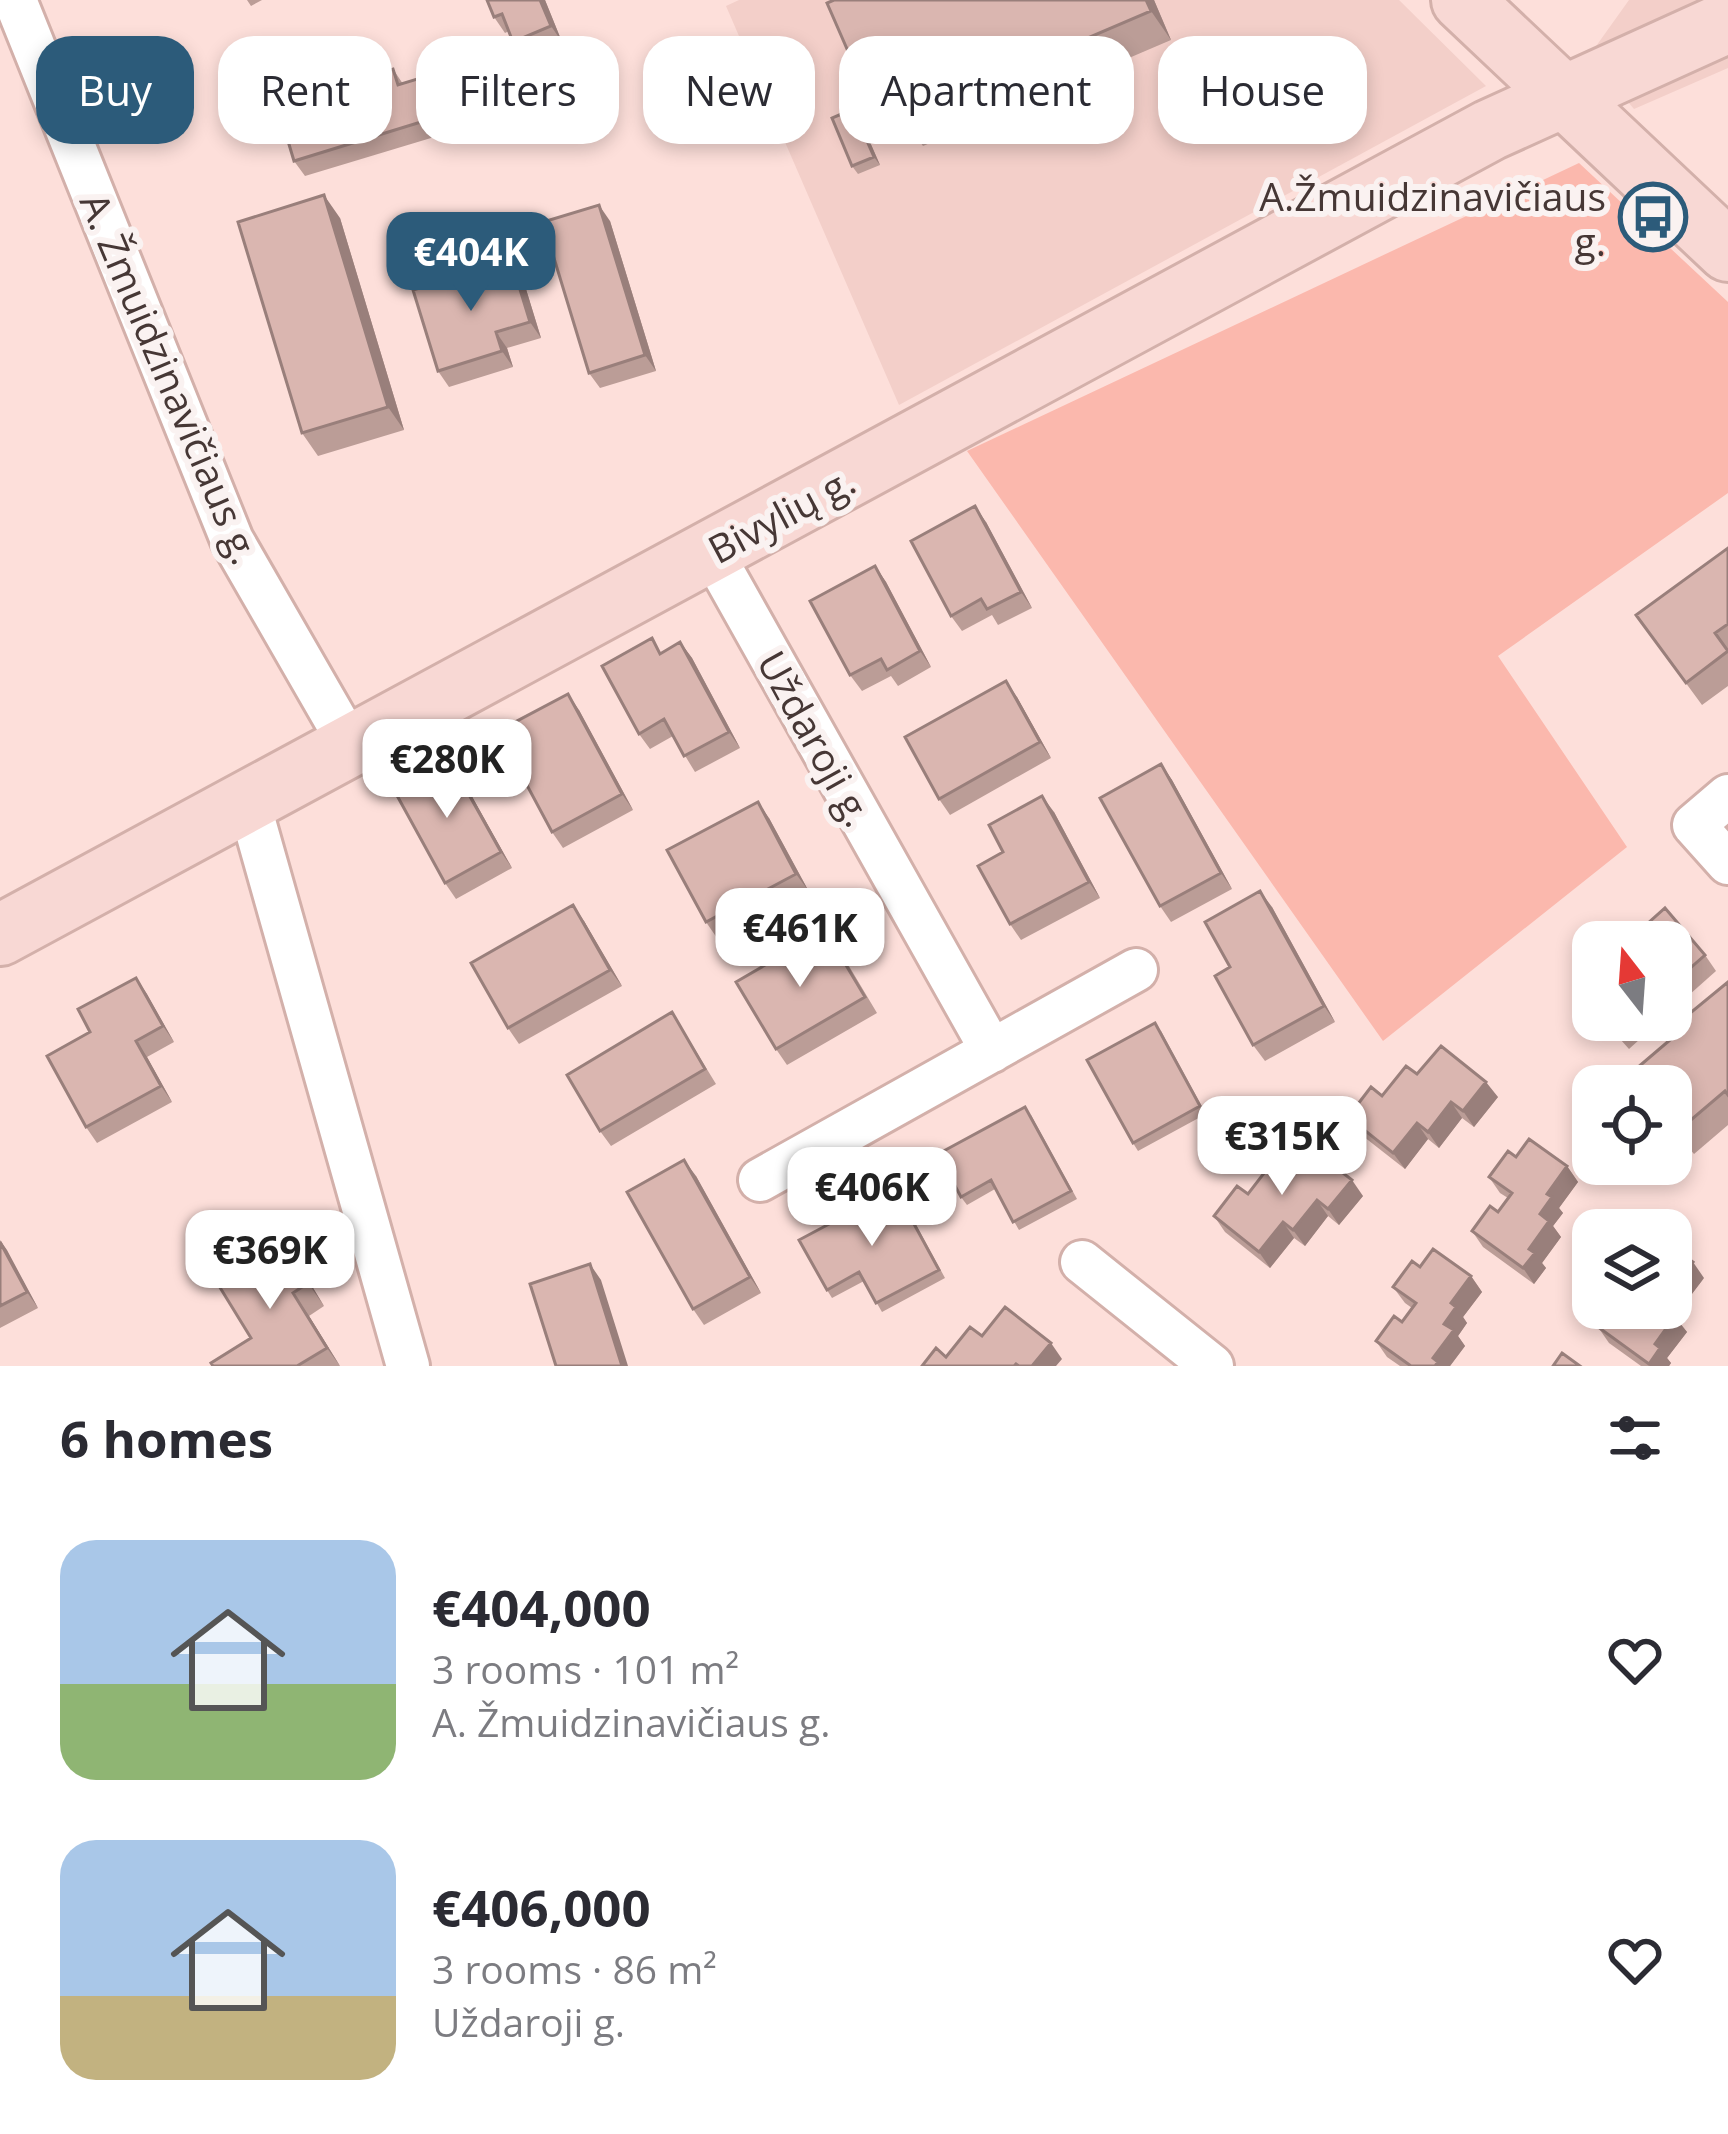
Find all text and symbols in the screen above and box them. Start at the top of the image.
chip: Buy [36,36,194,144]
chip: Rent [218,36,392,144]
chip: Filters [416,36,619,144]
chip: New [643,36,815,144]
chip: Apartment [839,36,1134,144]
chip: House [1158,36,1367,144]
place label: A.Žmuidzinavičiaus g. [1259,169,1606,267]
bus stop icon: A.Žmuidzinavičiaus g. [1618,182,1688,252]
street label: A. Žmuidzinavičiaus g. [69,184,273,572]
pin: €404K [387,212,555,314]
text: €404K [413,224,529,277]
street label: Bivylių g. [698,453,864,575]
street label: Uždaroji g. [746,641,886,835]
pin: €280K [363,719,531,821]
text: €280K [389,731,505,784]
pin: €461K [716,888,884,990]
text: €461K [742,900,858,953]
north arrow [1572,921,1692,1041]
map controls [1572,921,1692,1329]
button: locate [1572,1065,1692,1185]
pin: €315K [1198,1096,1366,1198]
text: €315K [1224,1108,1340,1161]
pin: €406K [788,1147,956,1249]
text: €406K [814,1159,930,1212]
button: layers [1572,1209,1692,1329]
pin: €369K [186,1210,354,1312]
text: €369K [212,1222,328,1275]
text: 6 homes [60,1403,273,1473]
icon: filters [1602,1405,1668,1471]
text: €404,000 [432,1572,651,1642]
icon: home [156,1588,300,1732]
icon: heart [1602,1627,1668,1693]
text: 3 rooms · 101 m² [432,1642,739,1695]
text: A. Žmuidzinavičiaus g. [432,1695,830,1748]
text: €406,000 [432,1872,651,1942]
icon: home [156,1888,300,2032]
icon: heart [1602,1927,1668,1993]
text: 3 rooms · 86 m² [432,1942,717,1995]
text: Uždaroji g. [432,1995,625,2048]

